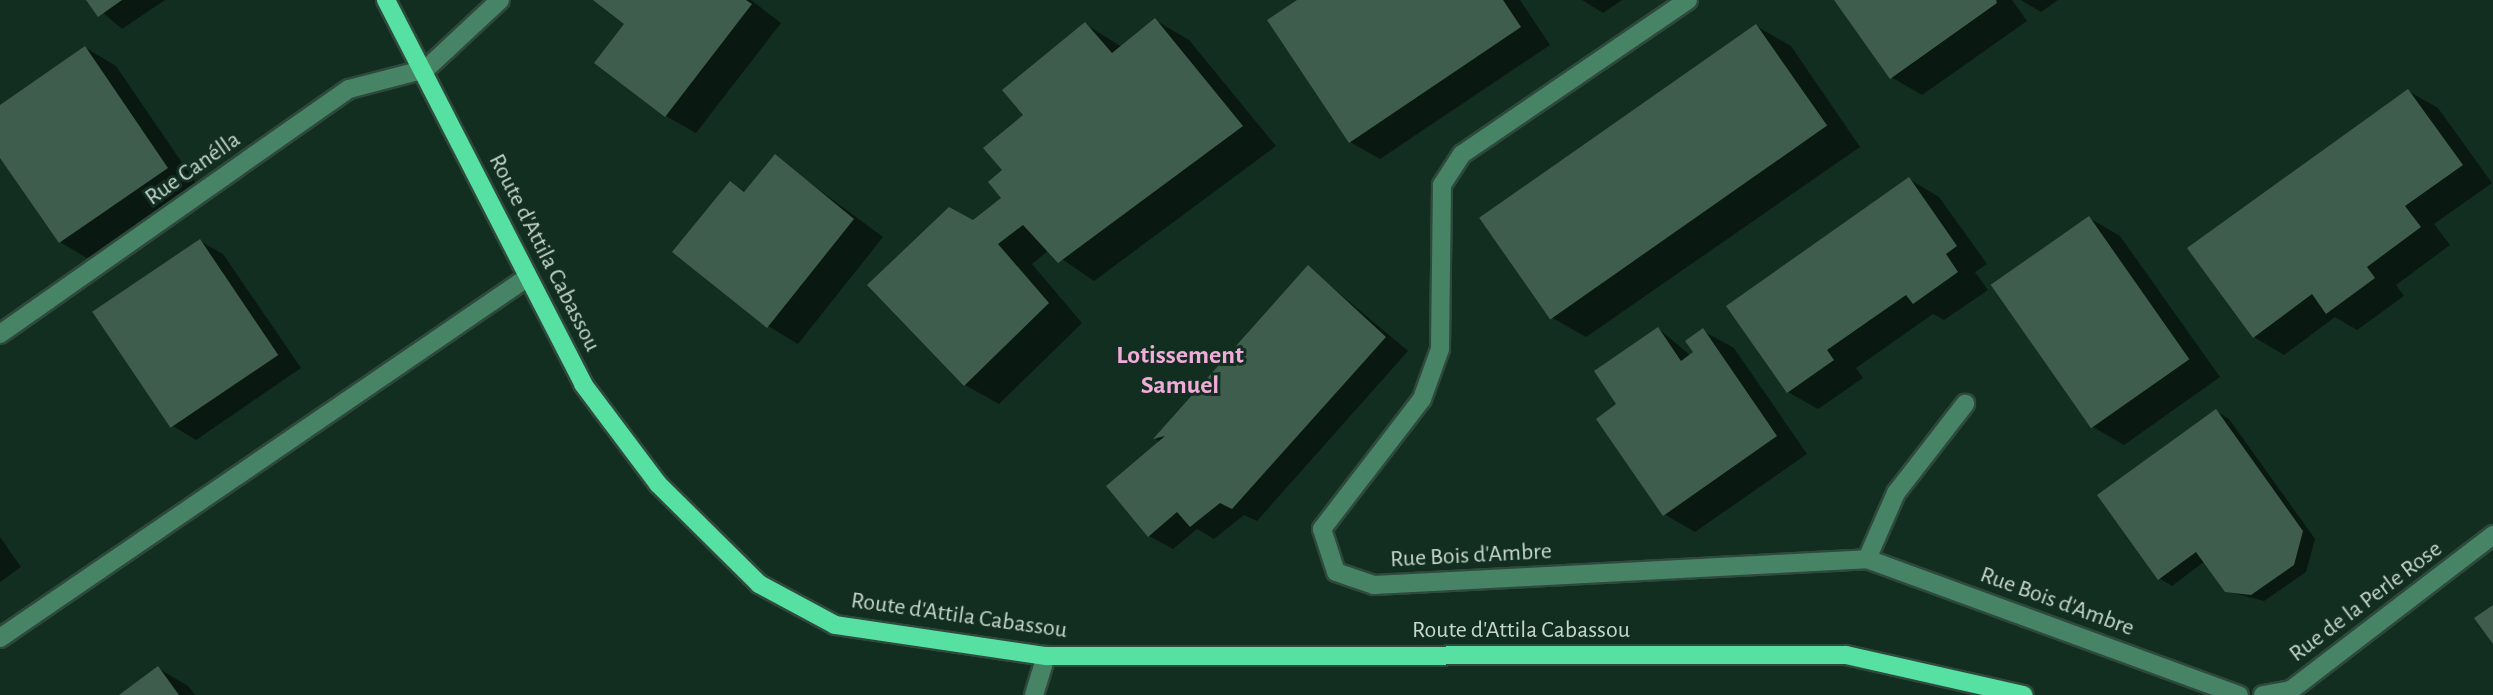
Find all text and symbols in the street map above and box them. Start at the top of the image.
street label: Rue Canélla [140,126,246,212]
street label: Route d'Attila Cabassou [482,149,606,357]
district label: Lotissement Samuel [1116,340,1244,402]
street label: Rue de la Perle Rose [2284,535,2448,669]
street label: Rue Bois d'Ambre [1389,537,1553,575]
street label: Rue Bois d'Ambre [1976,561,2138,643]
street label: Route d'Attila Cabassou [849,587,1069,645]
street label: Route d'Attila Cabassou [1412,617,1630,645]

